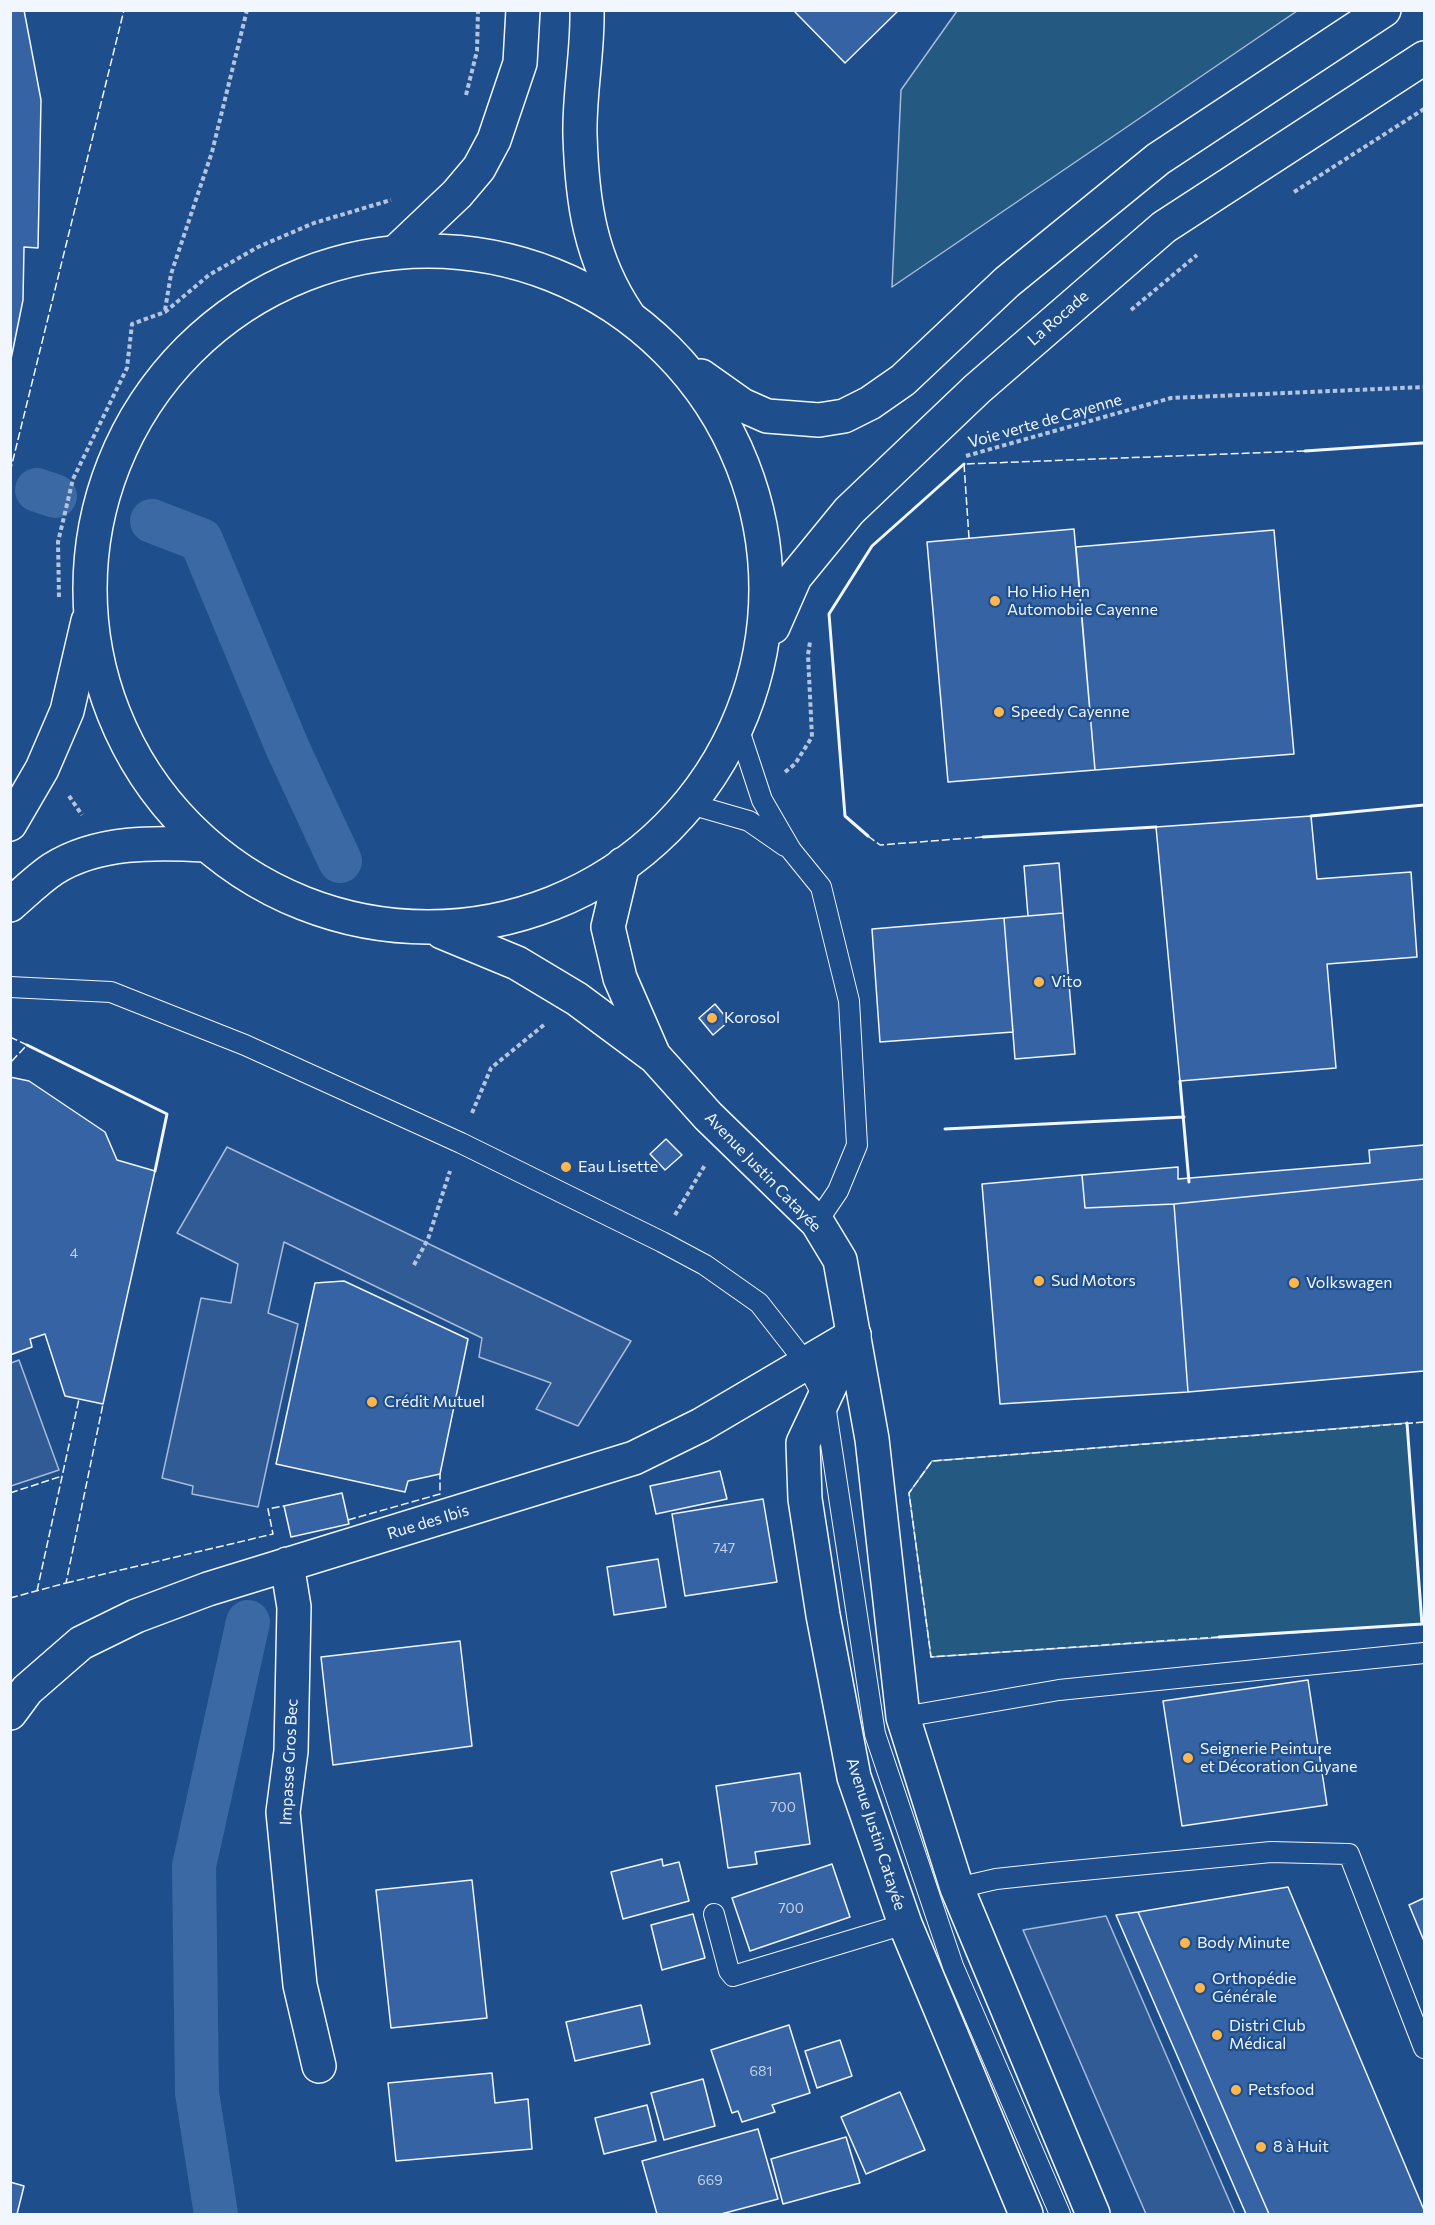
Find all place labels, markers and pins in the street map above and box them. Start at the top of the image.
place label: Ho Hio Hen Automobile Cayenne [1007,582,1158,620]
marker: Ho Hio Hen Automobile Cayenne [988,594,1002,608]
place label: Speedy Cayenne [1011,702,1130,722]
marker: Speedy Cayenne [992,705,1006,719]
place label: Vito [1051,972,1082,992]
marker: Vito [1032,975,1046,989]
place label: Korosol [724,1008,780,1028]
marker: Korosol [705,1011,719,1025]
place label: Eau Lisette [578,1157,658,1177]
marker: Eau Lisette [559,1160,573,1174]
place label: Sud Motors [1051,1271,1136,1291]
place label: Volkswagen [1306,1273,1392,1293]
marker: Sud Motors [1032,1274,1046,1288]
marker: Volkswagen [1287,1276,1301,1290]
place label: Crédit Mutuel [384,1392,485,1412]
marker: Crédit Mutuel [365,1395,379,1409]
place label: Seignerie Peinture et Décoration Guyane [1200,1739,1357,1777]
marker: Seignerie Peinture et Décoration Guyane [1181,1751,1195,1765]
place label: Body Minute [1197,1933,1290,1953]
marker: Body Minute [1178,1936,1192,1950]
place label: Orthopédie Générale [1212,1969,1296,2007]
marker: Orthopédie Générale [1193,1981,1207,1995]
place label: Distri Club Médical [1229,2016,1306,2054]
marker: Distri Club Médical [1210,2028,1224,2042]
place label: Petsfood [1248,2080,1314,2100]
marker: Petsfood [1229,2083,1243,2097]
place label: 8 à Huit [1273,2137,1329,2157]
marker: 8 à Huit [1254,2140,1268,2154]

